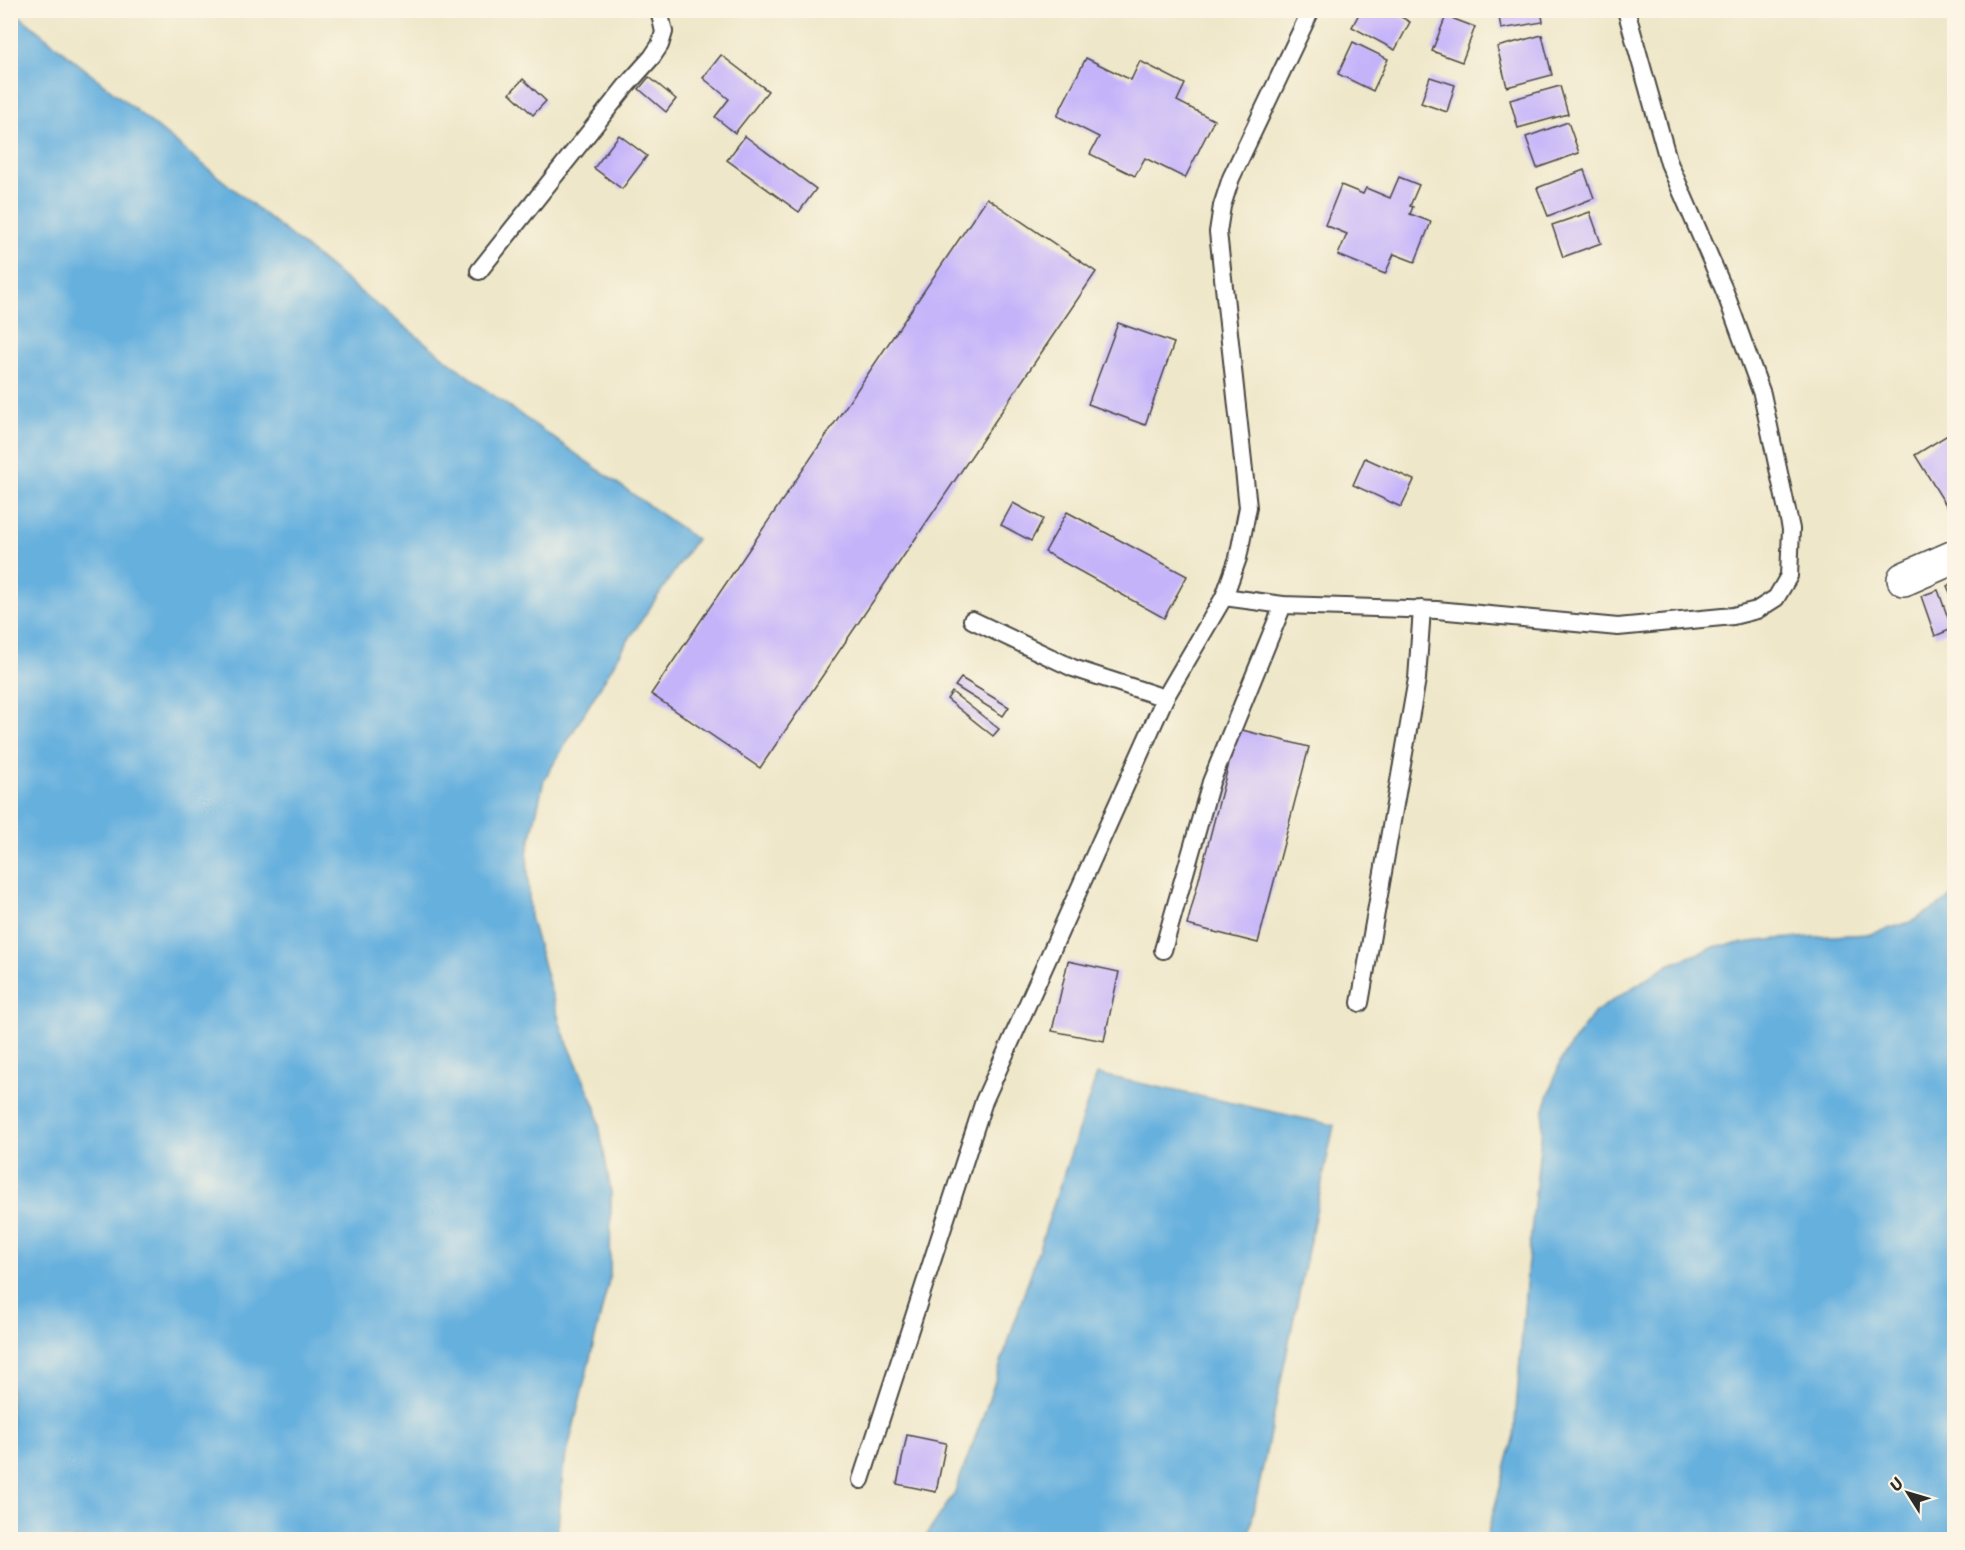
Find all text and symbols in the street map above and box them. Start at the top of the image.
north arrow [1878,1463,1938,1523]
text: U [1882,1470,1912,1497]

